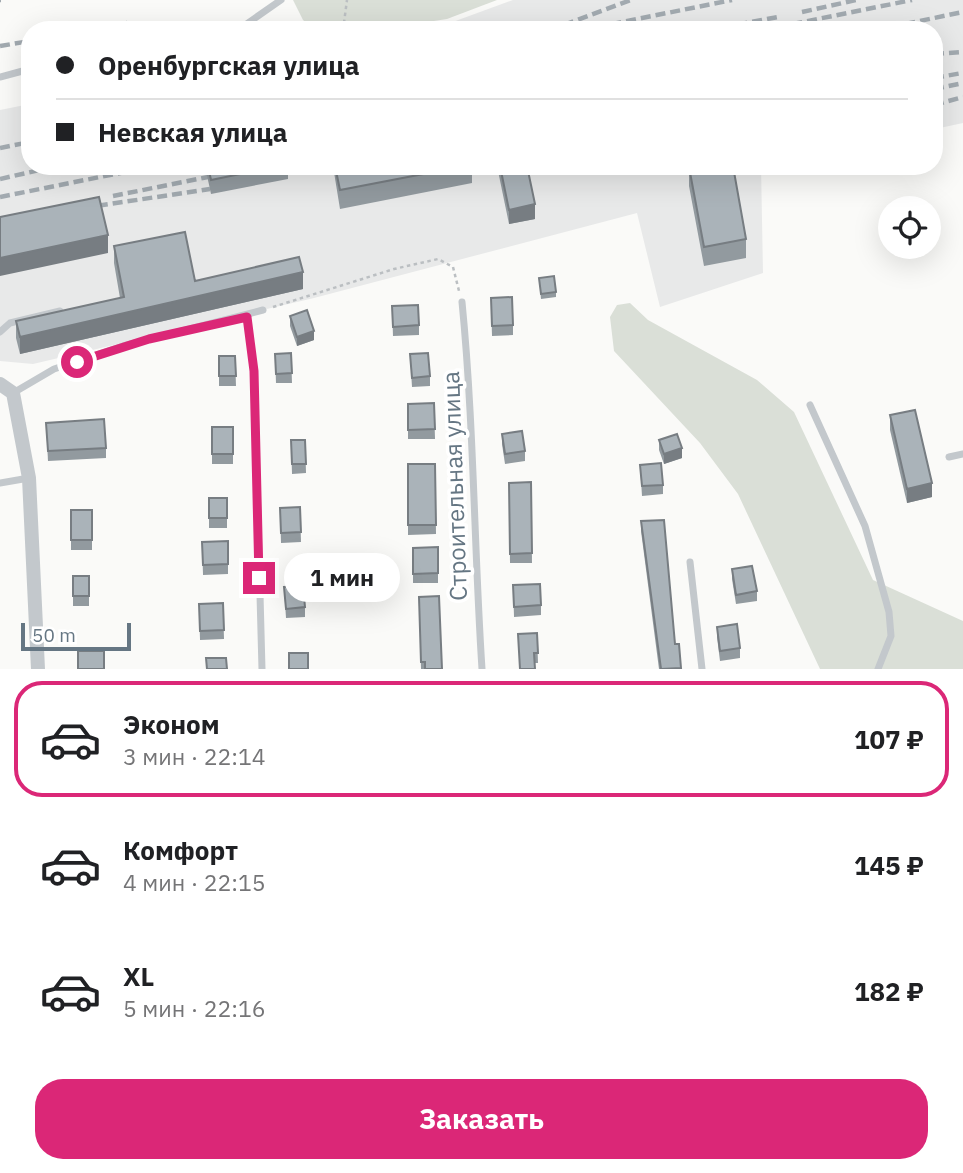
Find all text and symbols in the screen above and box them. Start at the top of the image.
text: Оренбургская улица [98,48,360,82]
text: Невская улица [98,115,287,149]
map controls [878,196,941,259]
button: locate [878,196,941,259]
route start [61,346,93,378]
street label: Строительная улица [434,370,474,601]
callout: 1 мин [284,554,399,602]
route end [243,562,275,594]
text: 1 мин [310,562,374,592]
scale bar [21,620,131,652]
text: 50 m [32,623,76,647]
text: Эконом [123,707,220,741]
icon: car [39,708,102,771]
text: 107 ₽ [854,722,924,756]
text: 3 мин · 22:14 [123,741,266,771]
text: Комфорт [123,833,238,867]
icon: car [39,834,102,897]
text: 145 ₽ [854,848,924,882]
text: 4 мин · 22:15 [123,867,266,897]
text: XL [123,959,154,993]
icon: car [39,960,102,1023]
text: 182 ₽ [854,974,924,1008]
text: 5 мин · 22:16 [123,993,266,1023]
button: Заказать [35,1079,928,1159]

